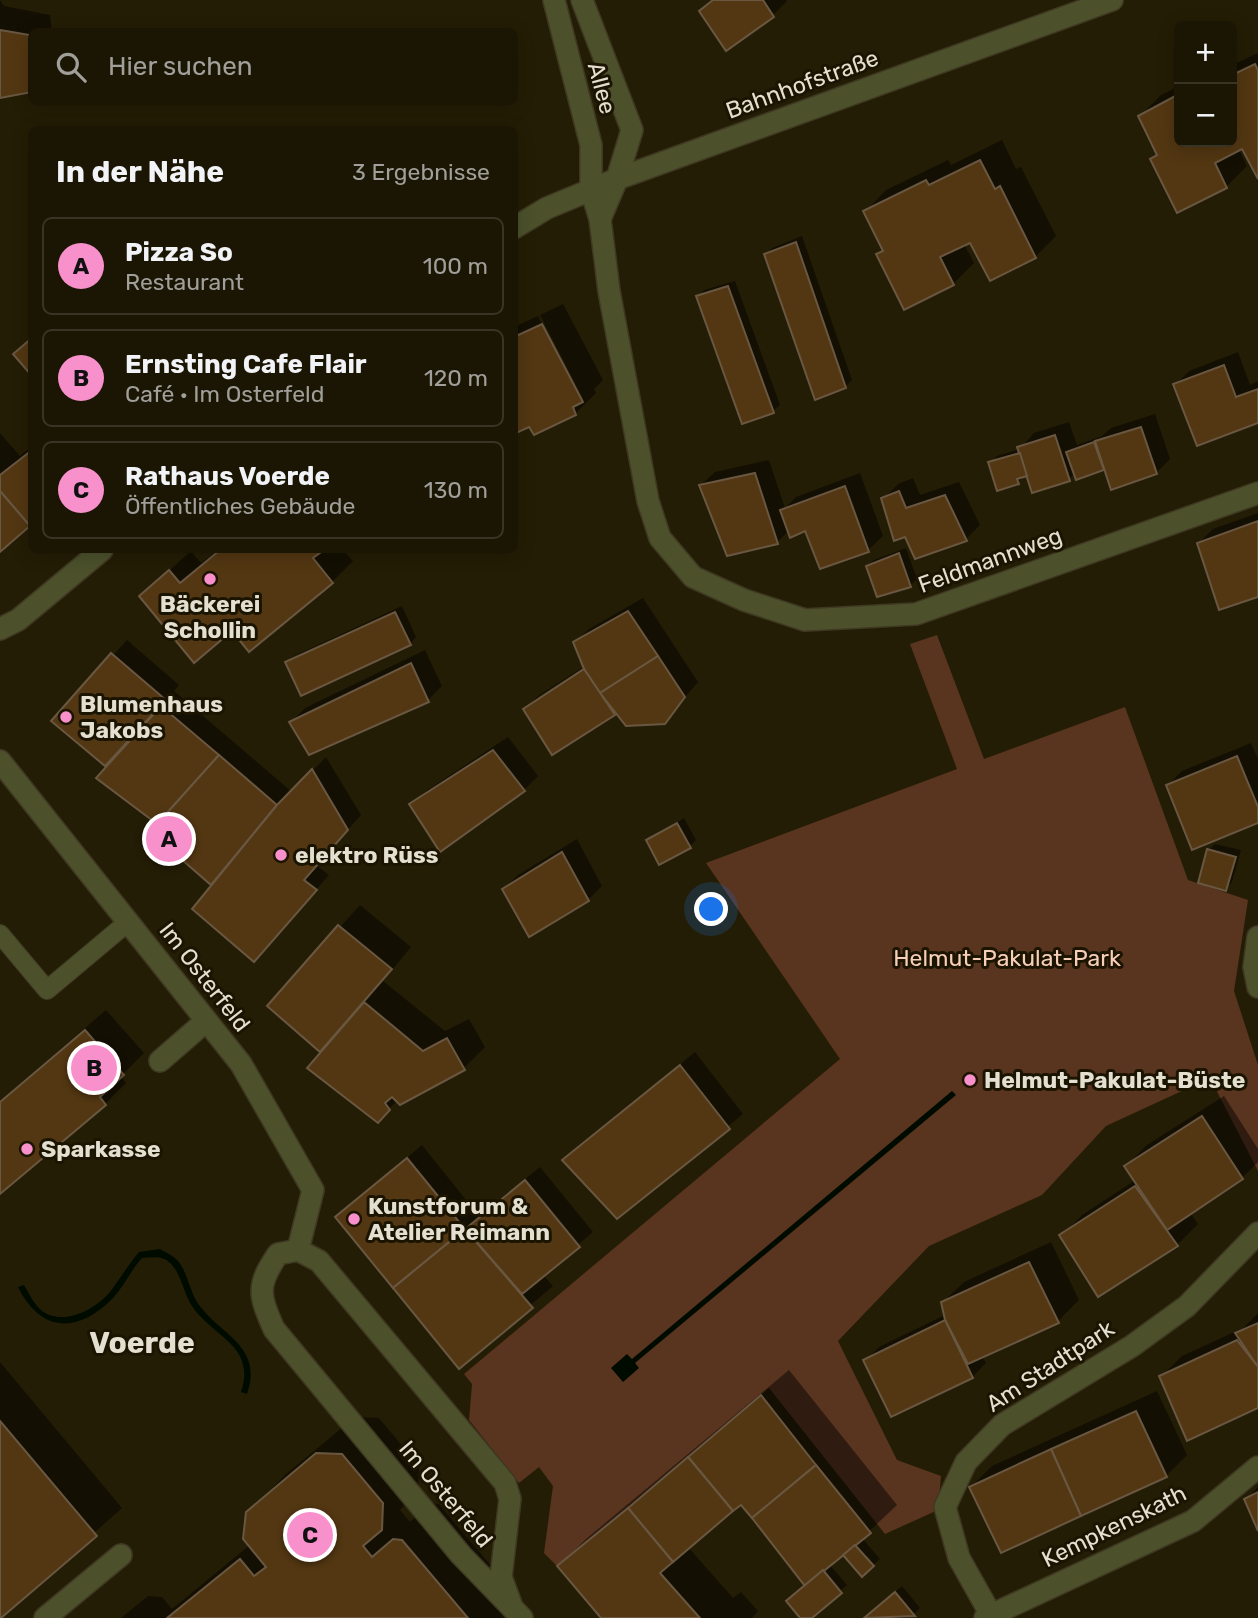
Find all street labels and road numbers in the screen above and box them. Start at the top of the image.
street label: Bahnhofstraße [722,43,882,125]
street label: Allee [582,59,622,117]
street label: Feldmannweg [914,521,1066,599]
street label: Im Osterfeld [154,917,256,1037]
street label: Am Stadtpark [981,1314,1119,1418]
street label: Im Osterfeld [393,1435,499,1553]
street label: Kempkenskath [1037,1479,1191,1573]

